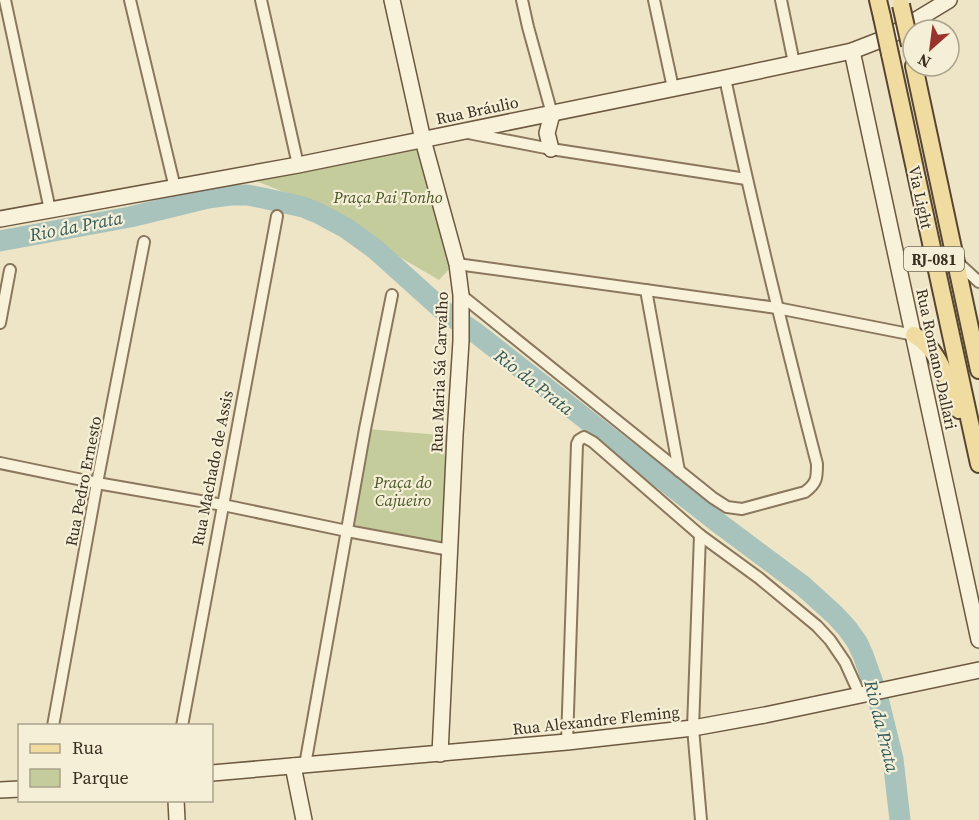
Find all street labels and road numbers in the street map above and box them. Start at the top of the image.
street label: Rua Bráulio [434,90,521,129]
street label: Via Light [904,163,939,231]
road number: RJ-081 [904,247,964,271]
street label: Rua Romano Dallari [911,286,963,432]
street label: Rua Maria Sá Carvalho [425,291,453,453]
street label: Rua Machado de Assis [186,388,238,548]
street label: Rua Pedro Ernesto [60,414,106,548]
street label: Rua Alexandre Fleming [511,700,681,740]

